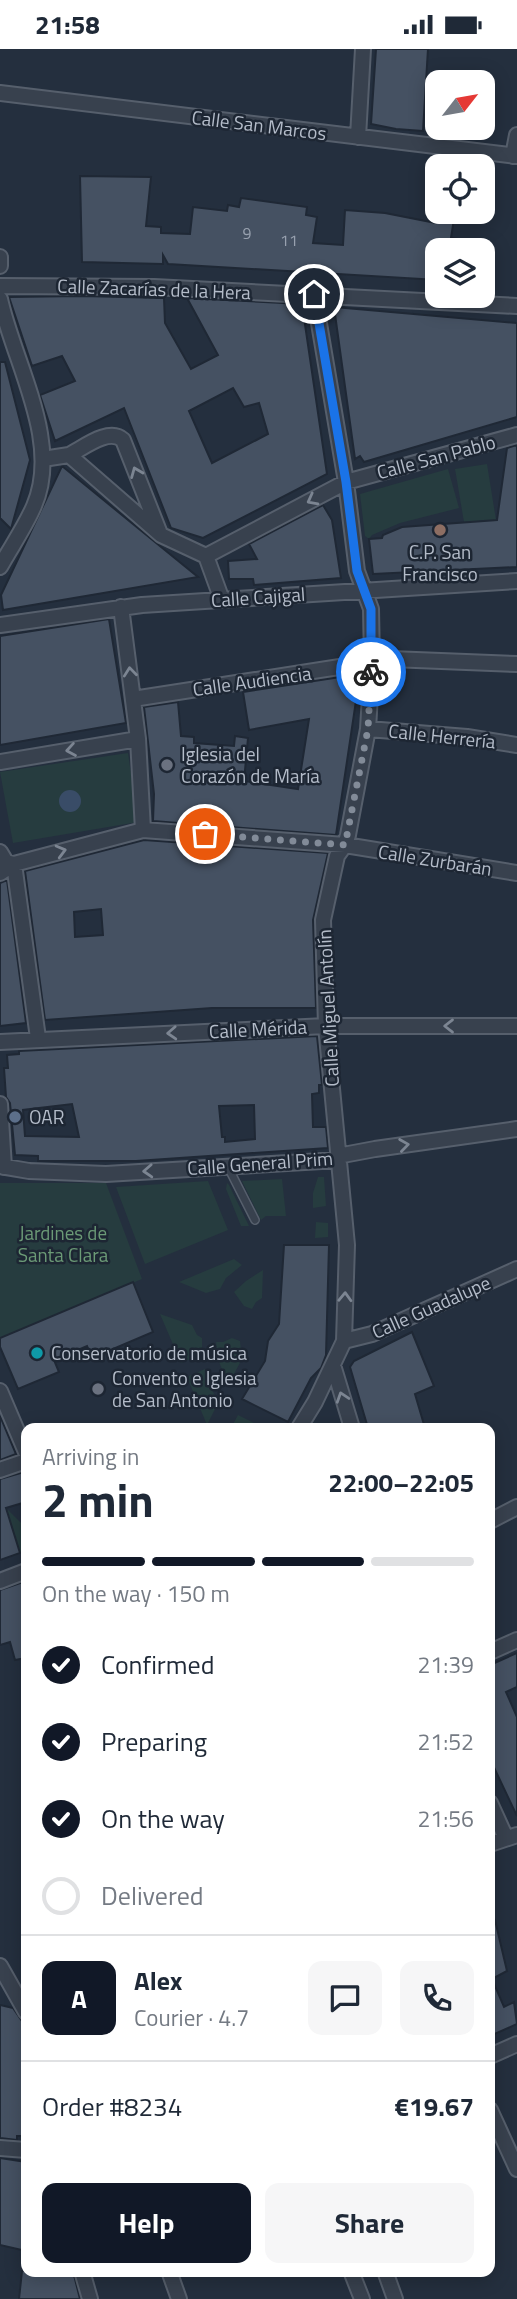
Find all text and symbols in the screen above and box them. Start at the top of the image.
text: 21:58 [35,5,100,44]
north arrow [425,70,495,140]
map controls [425,70,495,308]
street label: Calle San Marcos [190,102,328,147]
button: locate [425,154,495,224]
house number: 9 [243,221,252,245]
house number: 11 [280,228,298,252]
button: layers [425,238,495,308]
pin [284,264,344,324]
street label: Calle Zacarías de la Hera [57,271,252,306]
icon: home [295,275,333,313]
street label: Calle San Pablo [373,427,498,486]
one-way arrow [130,467,144,479]
one-way arrow [307,491,320,505]
marker: C.P. San Francisco [432,522,448,538]
place label: C.P. San Francisco [402,537,478,588]
street label: Calle Cajigal [210,579,306,614]
courier [336,637,406,707]
icon: bike [352,653,390,691]
street label: Calle Audiencia [191,658,314,703]
one-way arrow [123,667,138,678]
street label: Calle Herrería [387,715,498,756]
place label: Iglesia del Corazón de María [181,739,320,790]
one-way arrow [65,742,77,757]
marker: Iglesia del Corazón de María [159,757,175,773]
pin [175,804,235,864]
icon: bag [186,815,224,853]
street label: Calle Zurbarán [376,836,494,883]
one-way arrow [55,845,67,859]
street label: Calle Miguel Antolín [309,929,346,1087]
street label: Calle Mérida [208,1011,308,1046]
one-way arrow [443,1018,454,1034]
one-way arrow [167,1025,178,1040]
place label: OAR [29,1102,64,1131]
marker: OAR [7,1109,23,1125]
one-way arrow [398,1138,410,1153]
street label: Calle General Prim [186,1143,334,1182]
one-way arrow [143,1163,154,1178]
park label: Jardines de Santa Clara [18,1218,109,1269]
street label: Calle Guadalupe [367,1267,495,1346]
one-way arrow [338,1291,353,1302]
place label: Conservatorio de música [51,1338,248,1367]
marker: Conservatorio de música [29,1345,45,1361]
place label: Convento e Iglesia de San Antonio [112,1363,257,1414]
marker: Convento e Iglesia de San Antonio [90,1381,106,1397]
one-way arrow [336,1391,350,1403]
text: Arriving in [42,1439,139,1474]
text: 22:00–22:05 [328,1463,474,1502]
text: 2 min [42,1465,154,1535]
text: On the way · 150 m [42,1576,230,1611]
text: Confirmed [101,1645,215,1684]
icon: check [42,1646,80,1684]
text: 21:39 [417,1647,474,1682]
text: Preparing [101,1722,207,1761]
icon: check [42,1723,80,1761]
text: 21:52 [417,1724,474,1759]
text: On the way [101,1799,225,1838]
icon: check [42,1800,80,1838]
text: 21:56 [417,1801,474,1836]
text: Delivered [101,1876,204,1915]
text: Alex [134,1961,182,2000]
button: chat [308,1961,382,2035]
button: phone [400,1961,474,2035]
text: A [71,1979,87,2018]
text: Courier · 4.7 [134,2000,249,2035]
text: Order #8234 [42,2087,182,2126]
text: €19.67 [395,2087,474,2126]
button: Help [42,2183,251,2263]
button: Share [265,2183,474,2263]

